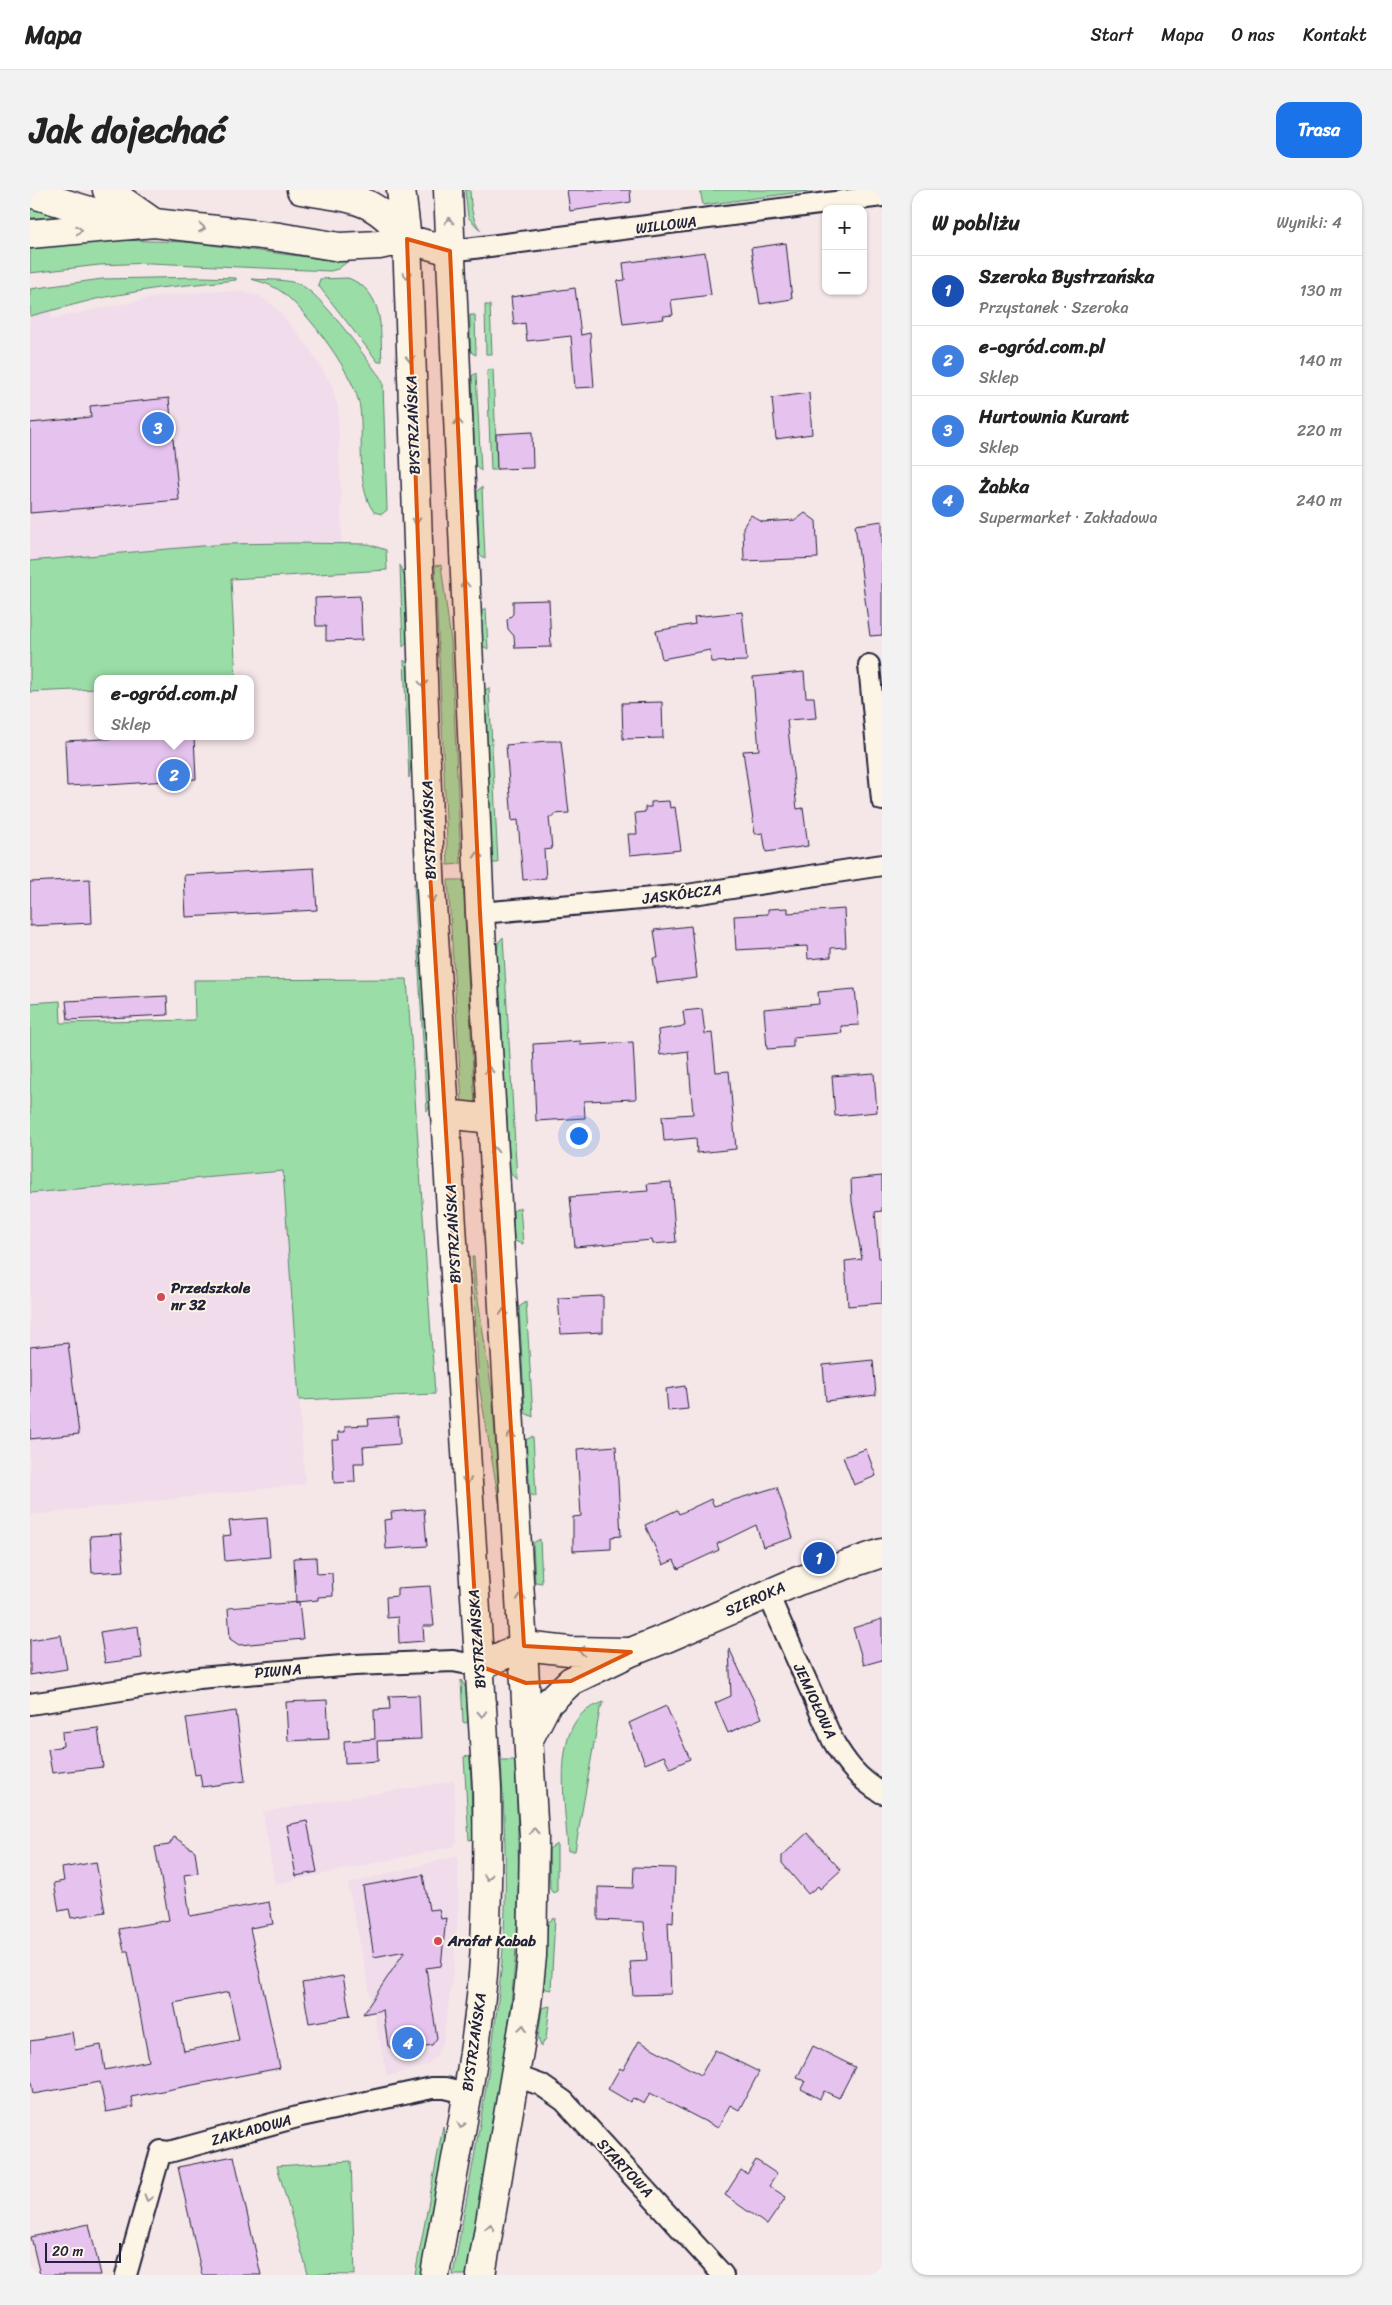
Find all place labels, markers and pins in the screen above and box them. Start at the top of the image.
pin: 3 [142,409,174,447]
pin: 2 [158,756,190,794]
place label: Przedszkole nr 32 [170,1275,251,1318]
marker: Przedszkole nr 32 [155,1291,167,1303]
pin: 1 [803,1539,835,1577]
place label: Arafat Kabab [447,1928,536,1954]
marker: Arafat Kabab [432,1935,444,1947]
pin: 4 [392,2024,424,2062]

